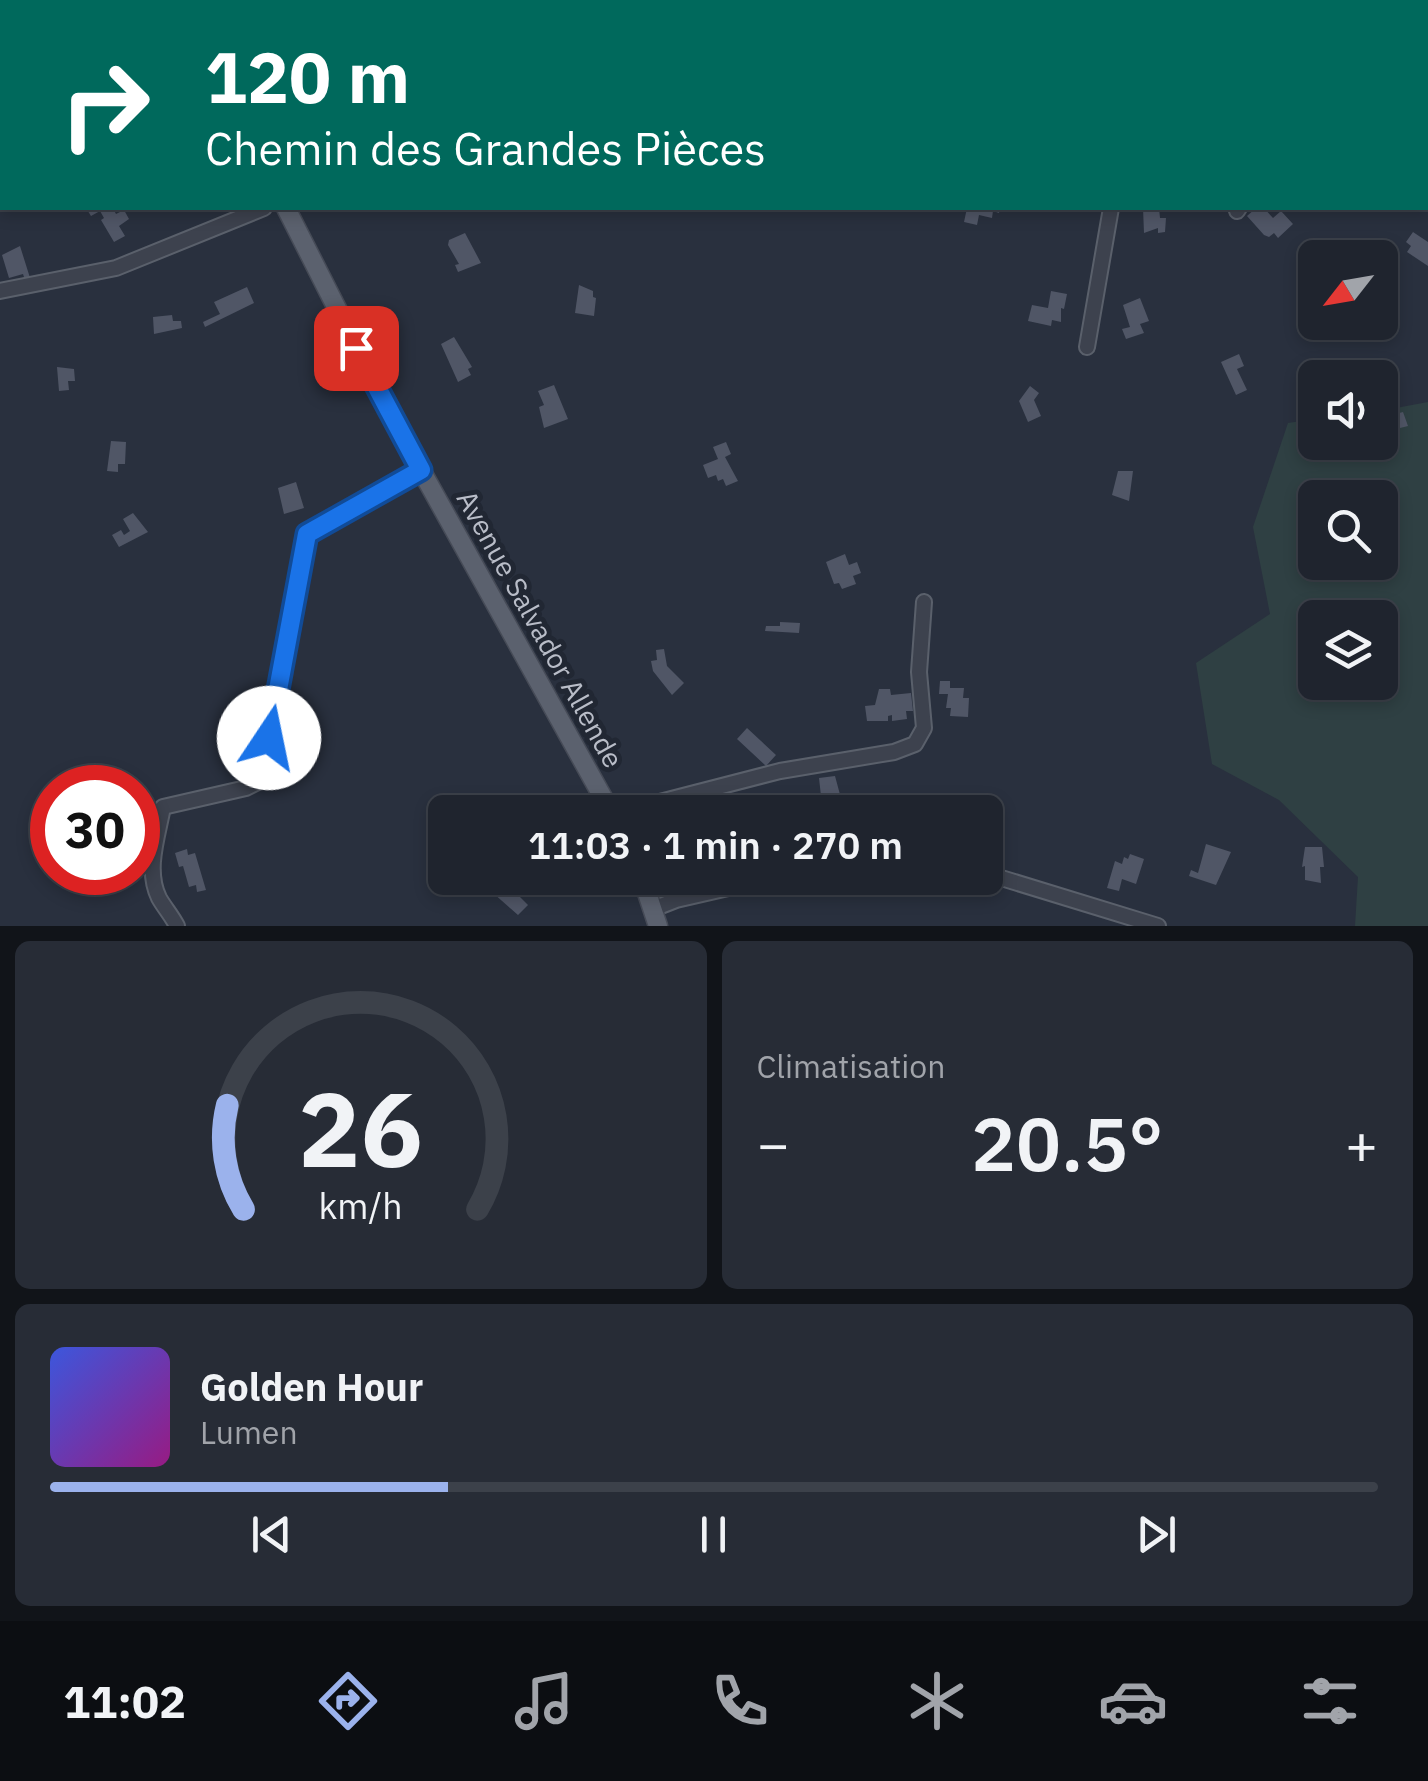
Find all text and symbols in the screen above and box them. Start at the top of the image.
text: 120 m [205,31,410,122]
icon: right [40,40,170,170]
text: Chemin des Grandes Pièces [205,119,766,177]
north arrow [1298,240,1398,340]
map controls [1298,240,1398,700]
pin [314,306,399,391]
icon: arrive [329,321,384,376]
button: sound [1298,360,1398,460]
button: search [1298,480,1398,580]
street label: Avenue Salvador Allende [449,483,632,774]
button: layers [1298,600,1398,700]
position arrow [217,686,321,790]
speed limit sign: 30 [30,765,160,895]
text: 11:03 · 1 min · 270 m [528,820,903,869]
text: Climatisation [757,1045,945,1087]
text: 26 [298,1060,423,1196]
text: 20.5° [971,1094,1164,1192]
text: − [757,1108,790,1179]
text: + [1345,1108,1378,1179]
text: km/h [319,1182,403,1229]
text: Golden Hour [200,1362,423,1411]
text: Lumen [200,1411,298,1453]
icon: previous [244,1507,299,1562]
icon: pause [686,1507,741,1562]
icon: next [1129,1507,1184,1562]
icon: directions [313,1666,383,1736]
icon: music [509,1666,579,1736]
icon: phone [705,1666,775,1736]
icon: climate [902,1666,972,1736]
icon: car [1098,1666,1168,1736]
icon: filters [1295,1666,1365,1736]
text: 11:02 [63,1672,186,1730]

